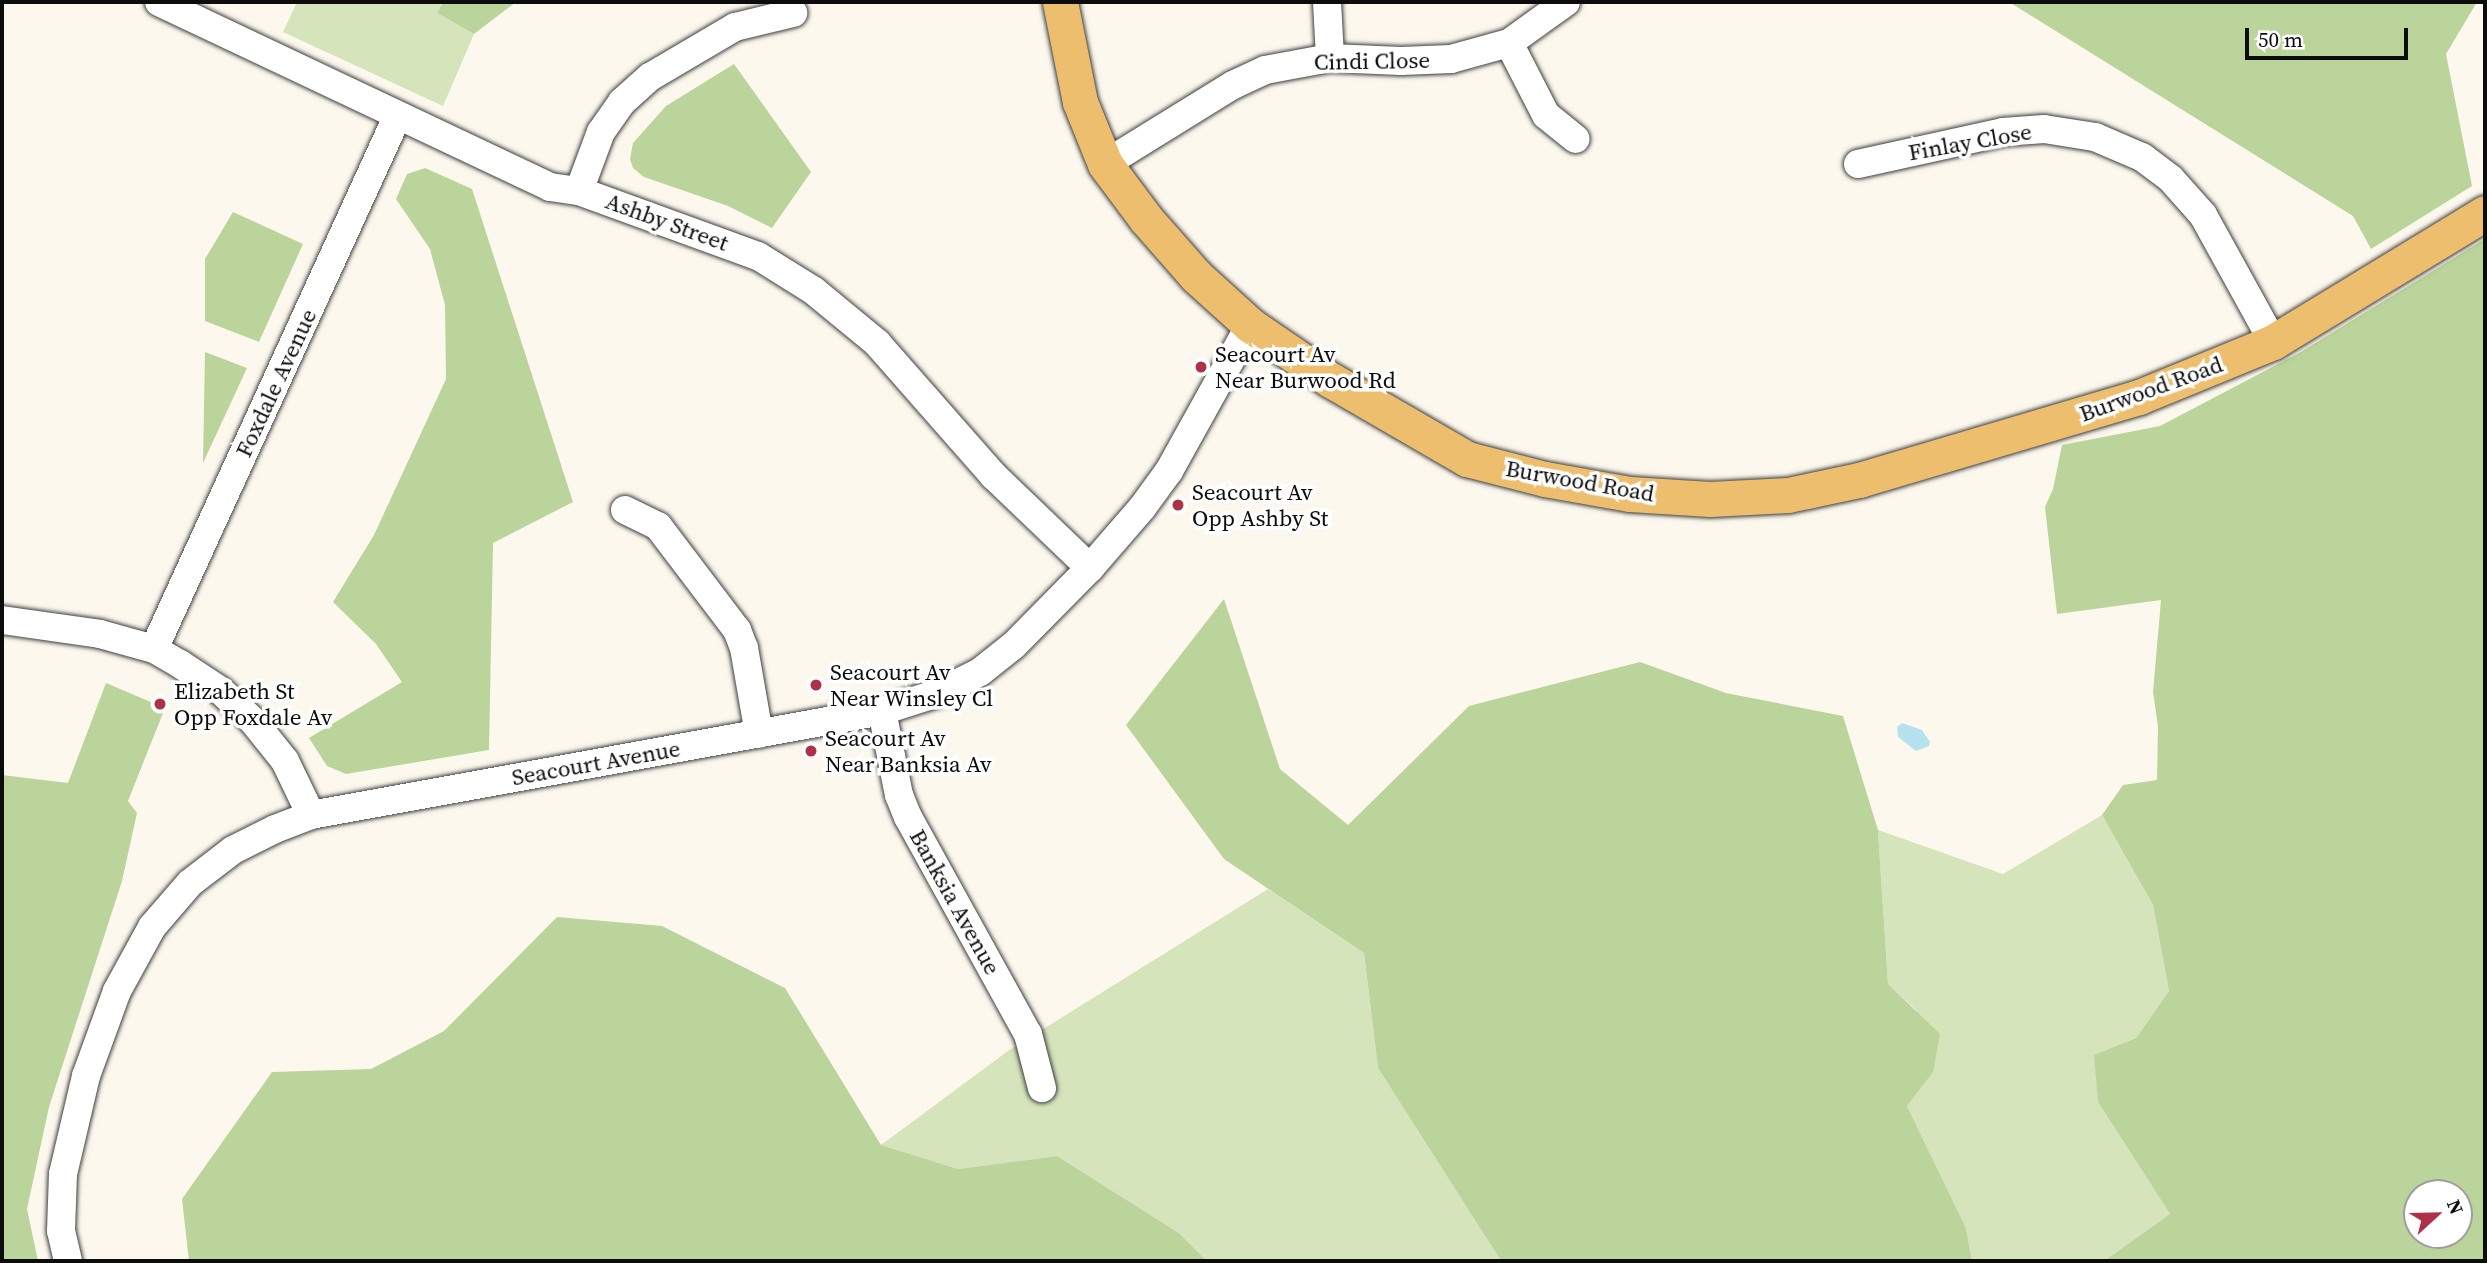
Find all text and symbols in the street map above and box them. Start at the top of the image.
scale bar [2249,14,2412,58]
text: 50 m [2258,25,2303,54]
street label: Cindi Close [1314,46,1430,76]
street label: Finlay Close [1906,118,2034,166]
street label: Ashby Street [602,187,732,257]
street label: Foxdale Avenue [230,305,322,461]
place label: Seacourt Av Near Burwood Rd [1215,340,1396,394]
street label: Burwood Road [2076,350,2226,428]
marker: Seacourt Av Near Burwood Rd [1193,359,1209,375]
street label: Burwood Road [1504,454,1656,508]
place label: Seacourt Av Opp Ashby St [1192,478,1328,532]
marker: Seacourt Av Opp Ashby St [1170,497,1186,513]
place label: Seacourt Av Near Winsley Cl [830,658,994,712]
place label: Elizabeth St Opp Foxdale Av [174,677,332,731]
marker: Seacourt Av Near Winsley Cl [808,677,824,693]
marker: Elizabeth St Opp Foxdale Av [152,696,168,712]
place label: Seacourt Av Near Banksia Av [825,724,992,778]
street label: Seacourt Avenue [510,735,682,791]
marker: Seacourt Av Near Banksia Av [803,743,819,759]
street label: Banksia Avenue [904,825,1006,979]
north arrow [2403,1179,2473,1249]
text: N [2441,1196,2470,1218]

